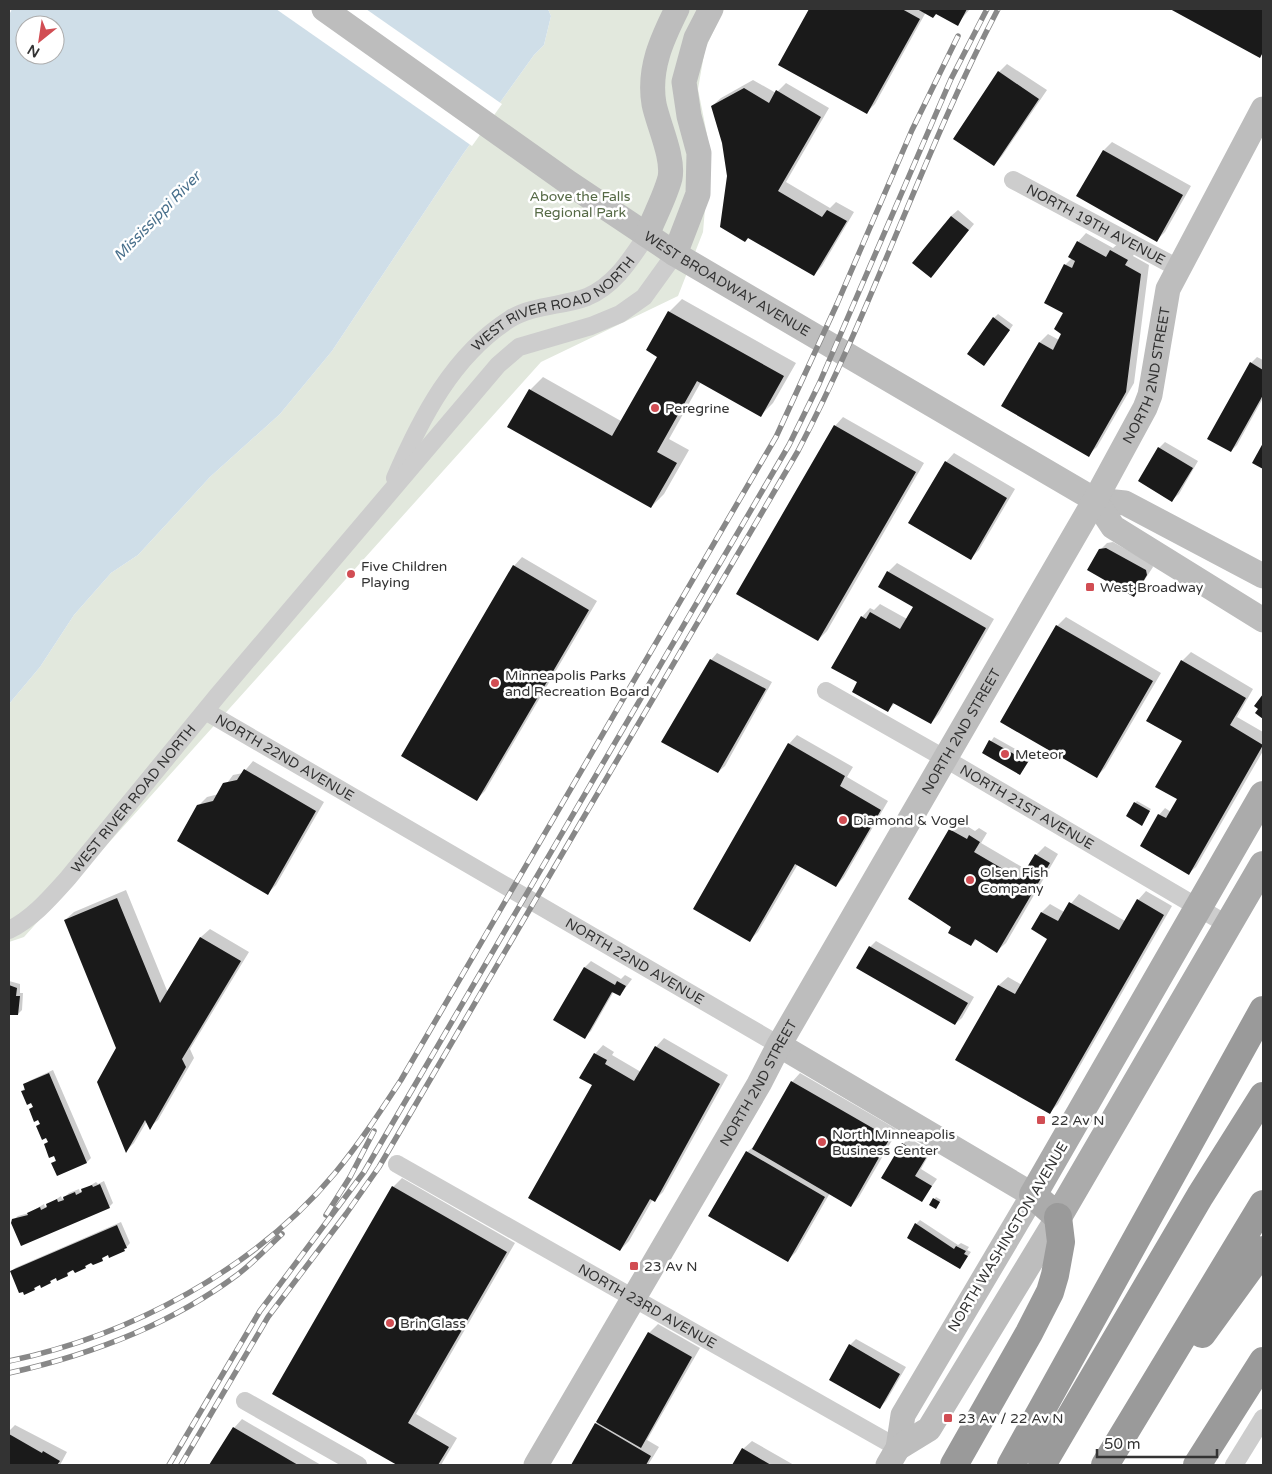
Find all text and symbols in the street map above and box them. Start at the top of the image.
north arrow [15,15,65,65]
text: N [25,41,43,61]
water label: Mississippi River [110,166,206,264]
street label: NORTH 19TH AVENUE [1024,180,1168,268]
park label: Above the Falls Regional Park [530,188,631,221]
street label: WEST BROADWAY AVENUE [641,227,813,340]
street label: WEST RIVER ROAD NORTH [468,253,638,355]
street label: NORTH 2ND STREET [1119,305,1173,447]
place label: Peregrine [665,400,729,417]
marker: Peregrine [649,402,661,414]
place label: Five Children Playing [361,558,447,591]
marker: Five Children Playing [345,568,357,580]
place label: West Broadway [1100,579,1204,596]
marker: West Broadway [1084,581,1096,593]
street label: NORTH 2ND STREET [918,665,1004,797]
place label: Minneapolis Parks and Recreation Board [505,667,650,700]
marker: Minneapolis Parks and Recreation Board [489,677,501,689]
street label: NORTH 22ND AVENUE [212,710,357,804]
street label: WEST RIVER ROAD NORTH [67,721,199,876]
place label: Meteor [1015,746,1064,763]
marker: Meteor [999,748,1011,760]
street label: NORTH 21ST AVENUE [957,761,1097,853]
place label: Diamond & Vogel [853,812,969,829]
marker: Diamond & Vogel [837,814,849,826]
place label: Olsen Fish Company [980,864,1049,897]
marker: Olsen Fish Company [964,874,976,886]
street label: NORTH 22ND AVENUE [562,914,707,1008]
street label: NORTH 2ND STREET [716,1016,801,1149]
place label: 22 Av N [1051,1112,1104,1129]
marker: 22 Av N [1035,1114,1047,1126]
place label: North Minneapolis Business Center [832,1126,955,1159]
marker: North Minneapolis Business Center [816,1136,828,1148]
street label: NORTH WASHINGTON AVENUE [944,1139,1072,1335]
place label: 23 Av N [644,1258,697,1275]
street label: NORTH 23RD AVENUE [575,1260,720,1352]
marker: 23 Av N [628,1260,640,1272]
place label: Brin Glass [400,1315,466,1332]
marker: Brin Glass [384,1317,396,1329]
place label: 23 Av / 22 Av N [958,1410,1064,1427]
marker: 23 Av / 22 Av N [942,1412,954,1424]
scale bar [1097,1426,1217,1458]
text: 50 m [1104,1435,1141,1453]

